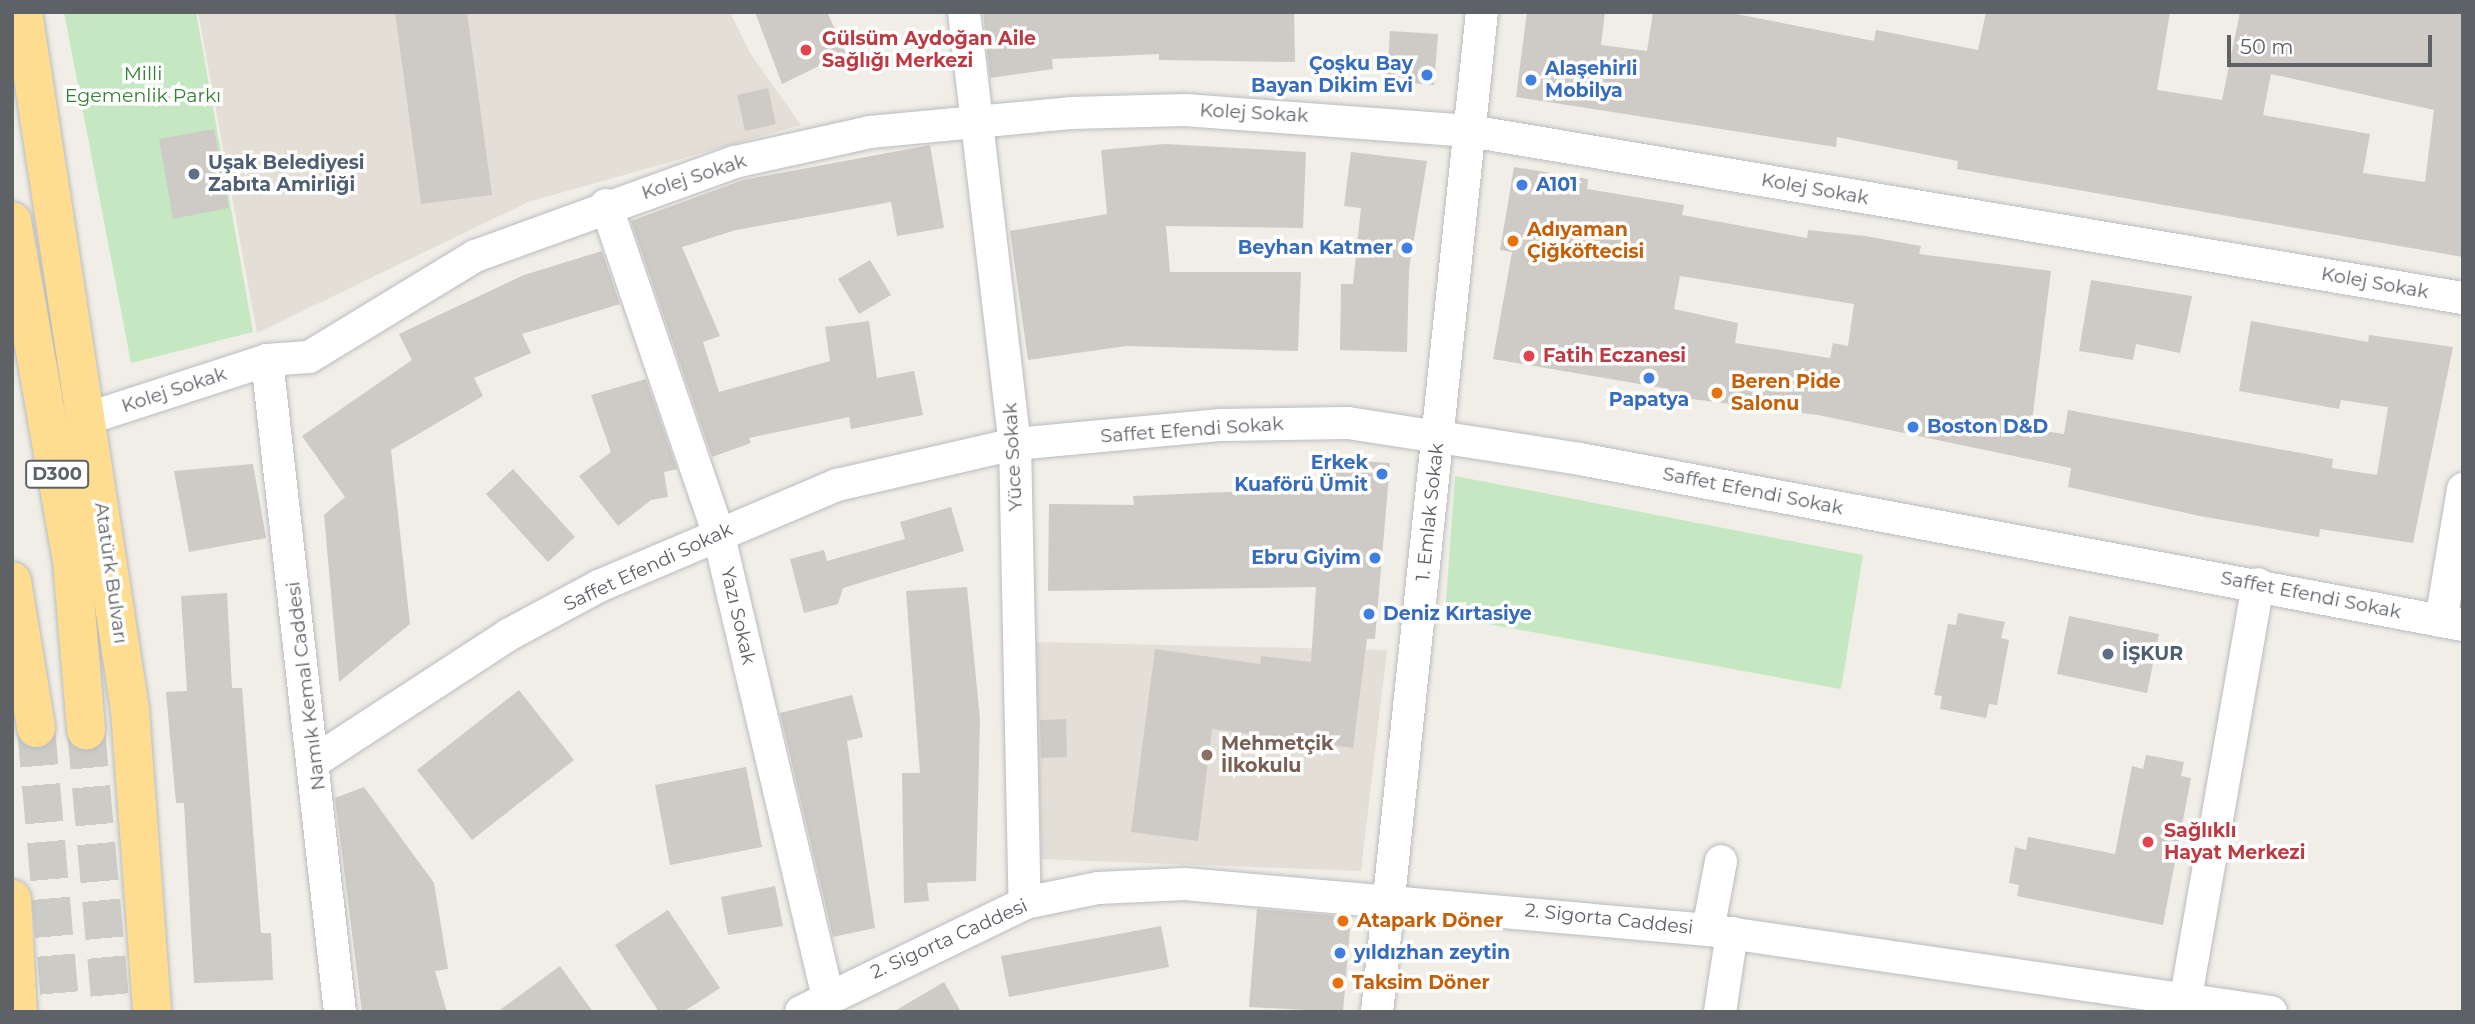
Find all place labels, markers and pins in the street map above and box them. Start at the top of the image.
place label: Gülsüm Aydoğan Aile Sağlığı Merkezi [822,28,1036,72]
marker: Gülsüm Aydoğan Aile Sağlığı Merkezi [796,40,816,60]
place label: Çoşku Bay Bayan Dikim Evi [1251,53,1413,97]
place label: Alaşehirli Mobilya [1545,58,1637,102]
marker: Çoşku Bay Bayan Dikim Evi [1419,67,1435,83]
marker: Alaşehirli Mobilya [1523,72,1539,88]
place label: Uşak Belediyesi Zabıta Amirliği [208,152,365,196]
marker: Uşak Belediyesi Zabıta Amirliği [186,166,202,182]
place label: A101 [1536,174,1577,196]
marker: A101 [1514,177,1530,193]
place label: Adıyaman Çiğköftecisi [1527,219,1644,263]
marker: Adıyaman Çiğköftecisi [1505,233,1521,249]
place label: Beyhan Katmer [1238,237,1393,259]
marker: Beyhan Katmer [1399,240,1415,256]
place label: Fatih Eczanesi [1543,345,1686,367]
marker: Fatih Eczanesi [1521,348,1537,364]
marker: Papatya [1641,370,1657,386]
place label: Beren Pide Salonu [1731,371,1841,415]
marker: Beren Pide Salonu [1709,385,1725,401]
place label: Papatya [1609,389,1689,411]
place label: Boston D&D [1927,416,2048,438]
marker: Boston D&D [1905,419,1921,435]
place label: Erkek Kuaförü Ümit [1234,452,1368,496]
marker: Erkek Kuaförü Ümit [1374,466,1390,482]
place label: Ebru Giyim [1251,547,1361,569]
marker: Ebru Giyim [1367,550,1383,566]
place label: Deniz Kırtasiye [1383,603,1532,625]
marker: Deniz Kırtasiye [1361,606,1377,622]
place label: İŞKUR [2122,643,2183,665]
marker: İŞKUR [2100,646,2116,662]
place label: Mehmetçik İlkokulu [1221,733,1334,777]
marker: Mehmetçik İlkokulu [1199,747,1215,763]
place label: Sağlıklı Hayat Merkezi [2164,820,2305,864]
marker: Sağlıklı Hayat Merkezi [2138,832,2158,852]
place label: Atapark Döner [1357,910,1503,932]
marker: Atapark Döner [1335,913,1351,929]
place label: yıldızhan zeytin [1354,942,1510,964]
marker: yıldızhan zeytin [1332,945,1348,961]
place label: Taksim Döner [1352,972,1490,994]
marker: Taksim Döner [1330,975,1346,991]

